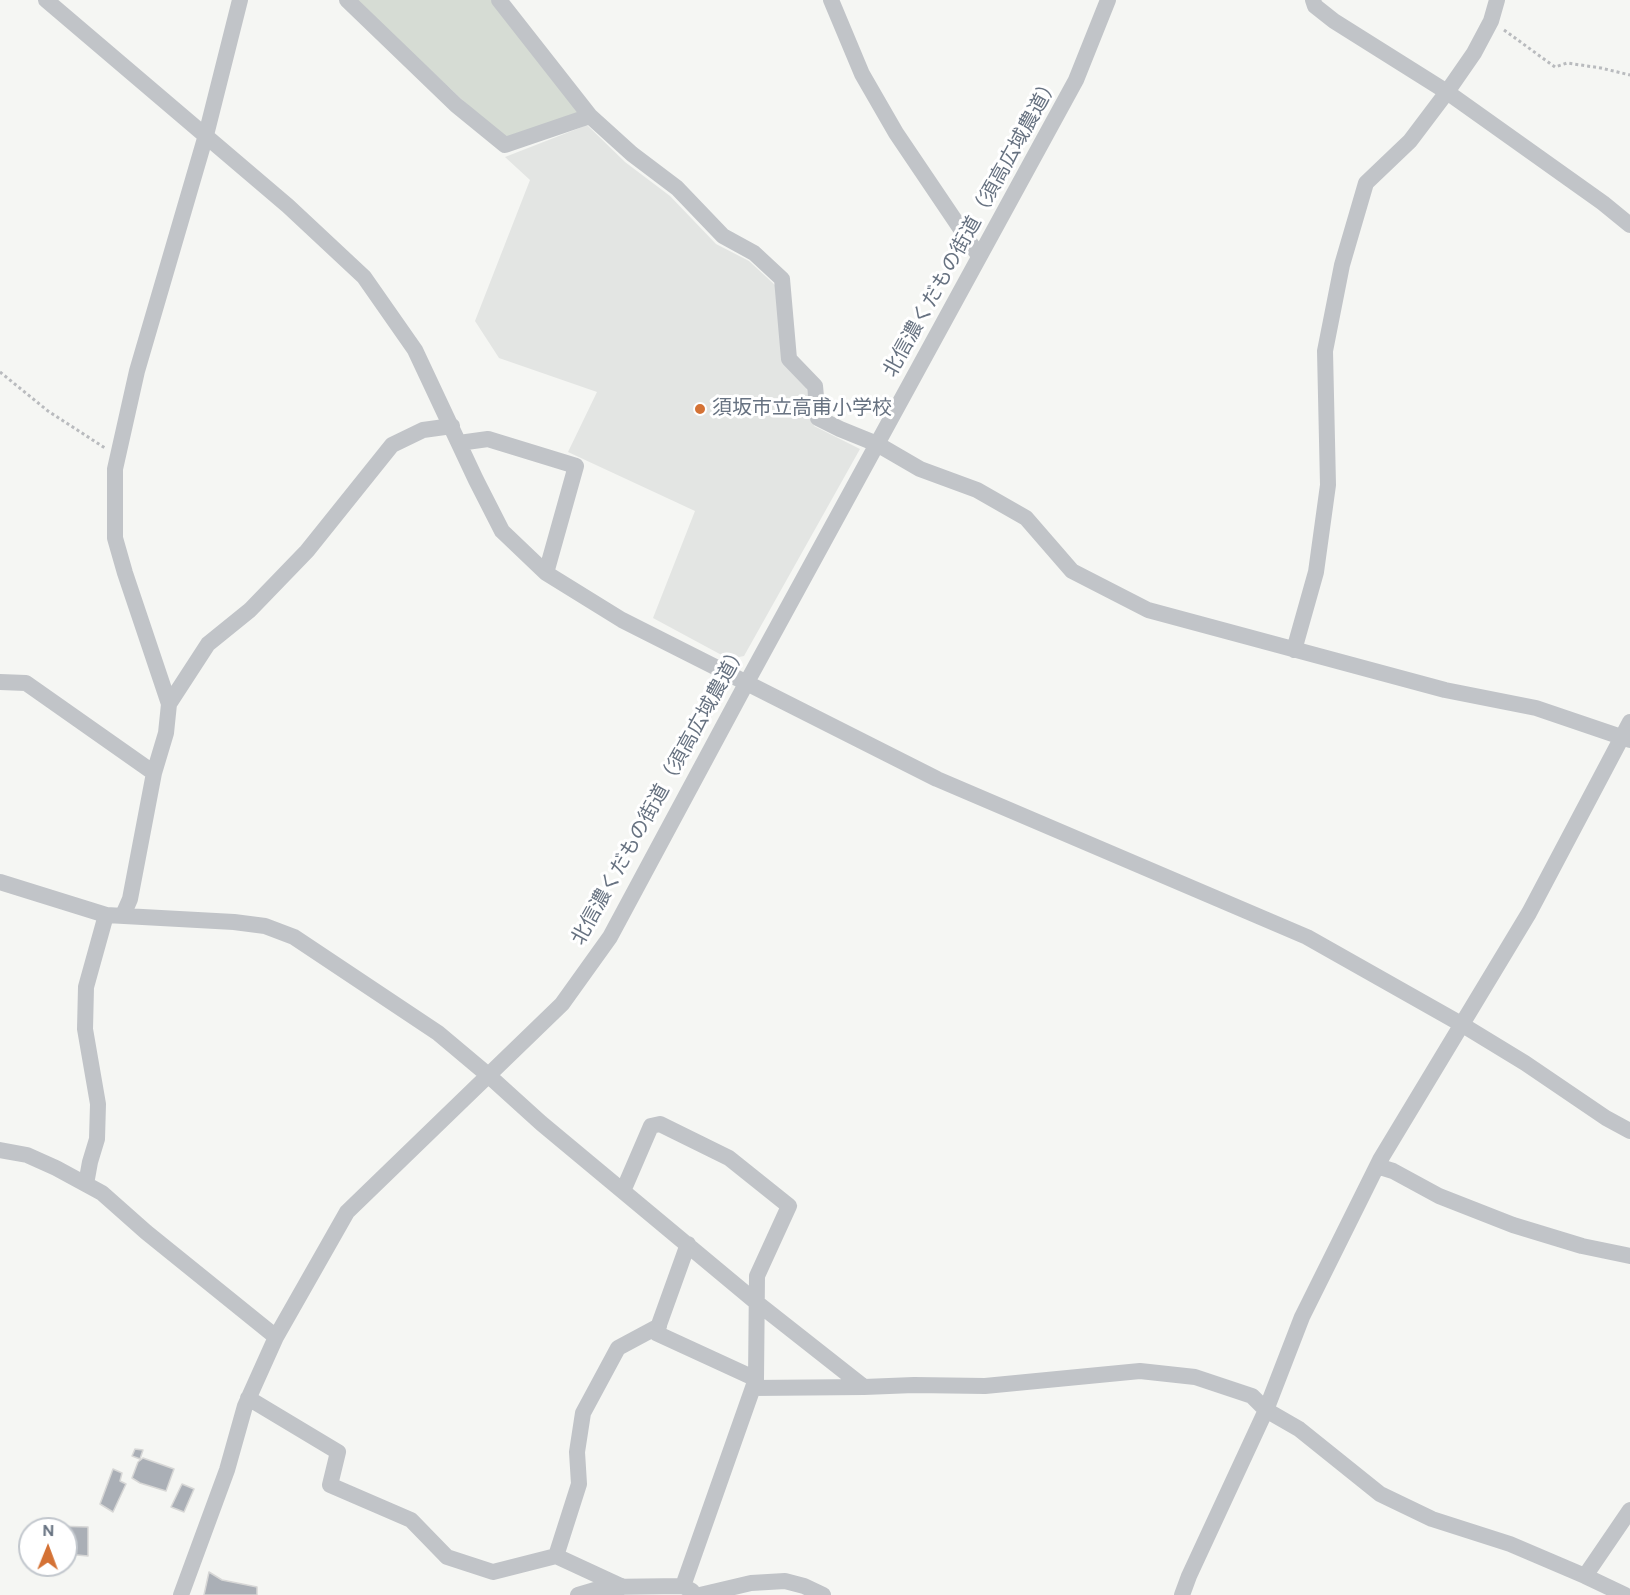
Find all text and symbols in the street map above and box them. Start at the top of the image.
street label: 北信濃くだもの街道（須高広域農道） [879,72,1065,382]
place label: 須坂市立高甫小学校 [712,397,892,421]
marker: 須坂市立高甫小学校 [693,402,707,416]
street label: 北信濃くだもの街道（須高広域農道） [567,640,753,950]
north arrow [18,1517,78,1577]
text: N [42,1520,54,1541]

